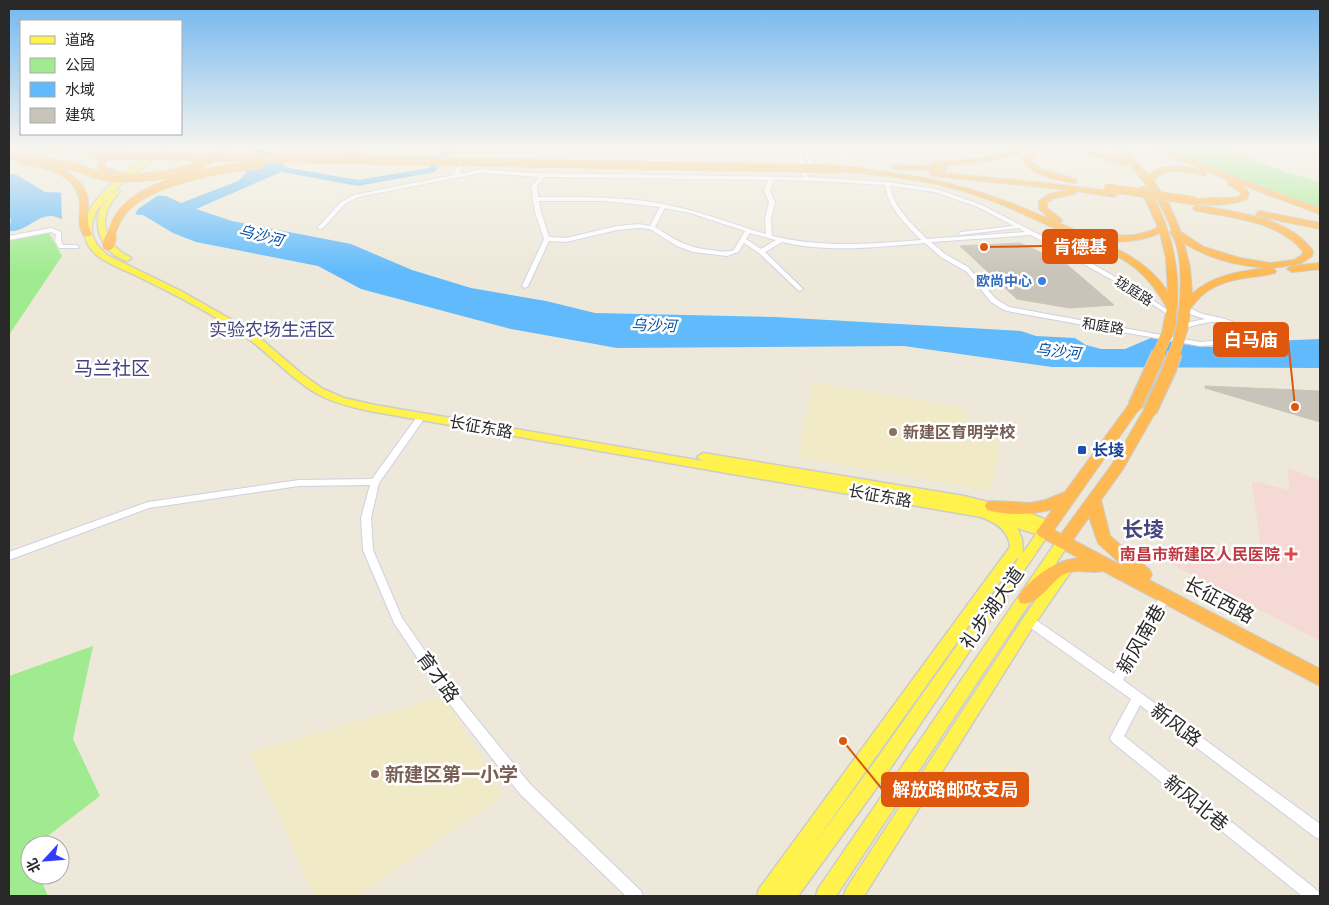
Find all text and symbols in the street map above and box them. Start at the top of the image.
legend [20,20,182,135]
text: 道路 [65,31,95,48]
text: 公园 [65,56,95,73]
text: 水域 [65,81,95,98]
text: 建筑 [65,106,95,123]
water label: 乌沙河 [237,221,288,249]
callout: 肯德基 [1043,230,1117,263]
text: 肯德基 [1053,237,1107,257]
place label: 欧尚中心 [976,273,1032,289]
street label: 珑庭路 [1112,273,1156,309]
marker: 欧尚中心 [1036,275,1048,287]
street label: 和庭路 [1081,315,1125,337]
water label: 乌沙河 [631,316,680,334]
district label: 实验农场生活区 [209,320,335,340]
callout: 白马庙 [1214,323,1288,356]
text: 白马庙 [1224,330,1278,350]
water label: 乌沙河 [1035,340,1084,362]
district label: 马兰社区 [74,358,150,379]
street label: 长征东路 [448,413,514,441]
place label: 新建区育明学校 [903,423,1016,441]
marker: 新建区育明学校 [887,426,899,438]
place label: 长堎 [1092,442,1124,459]
marker: 长堎 [1076,444,1088,456]
street label: 长征东路 [847,482,913,510]
district label: 长堎 [1122,518,1164,541]
place label: 南昌市新建区人民医院 [1120,546,1280,563]
marker: 南昌市新建区人民医院 [1284,547,1298,561]
street label: 礼步湖大道 [956,563,1028,653]
street label: 长征西路 [1181,573,1257,627]
street label: 新风南巷 [1113,601,1169,677]
street label: 育才路 [413,648,463,706]
street label: 新风路 [1147,699,1205,751]
place label: 新建区第一小学 [385,764,518,785]
marker: 新建区第一小学 [369,768,381,780]
street label: 新风北巷 [1160,771,1232,835]
callout: 解放路邮政支局 [882,773,1028,806]
text: 解放路邮政支局 [892,779,1018,800]
north arrow [20,835,70,885]
text: 北 [23,856,44,875]

